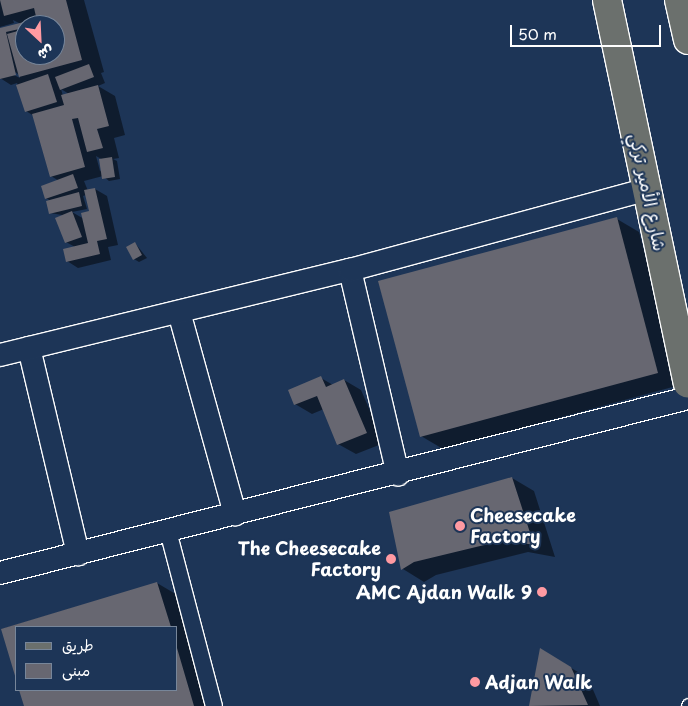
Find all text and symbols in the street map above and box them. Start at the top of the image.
north arrow [15,15,65,65]
scale bar [513,15,664,47]
text: 50 m [518,22,557,45]
text: ش [35,40,58,66]
street label: شارع الأمير تركي [625,131,671,253]
place label: Cheesecake Factory [470,505,576,548]
marker: Cheesecake Factory [454,520,466,532]
place label: The Cheesecake Factory [236,538,381,580]
marker: The Cheesecake Factory [385,553,397,565]
place label: AMC Ajdan Walk 9 [356,581,532,603]
marker: AMC Ajdan Walk 9 [536,586,548,598]
legend [15,626,178,691]
text: طريق [62,633,94,656]
text: مبنى [62,658,90,681]
place label: Adjan Walk [485,671,593,693]
marker: Adjan Walk [469,676,481,688]

